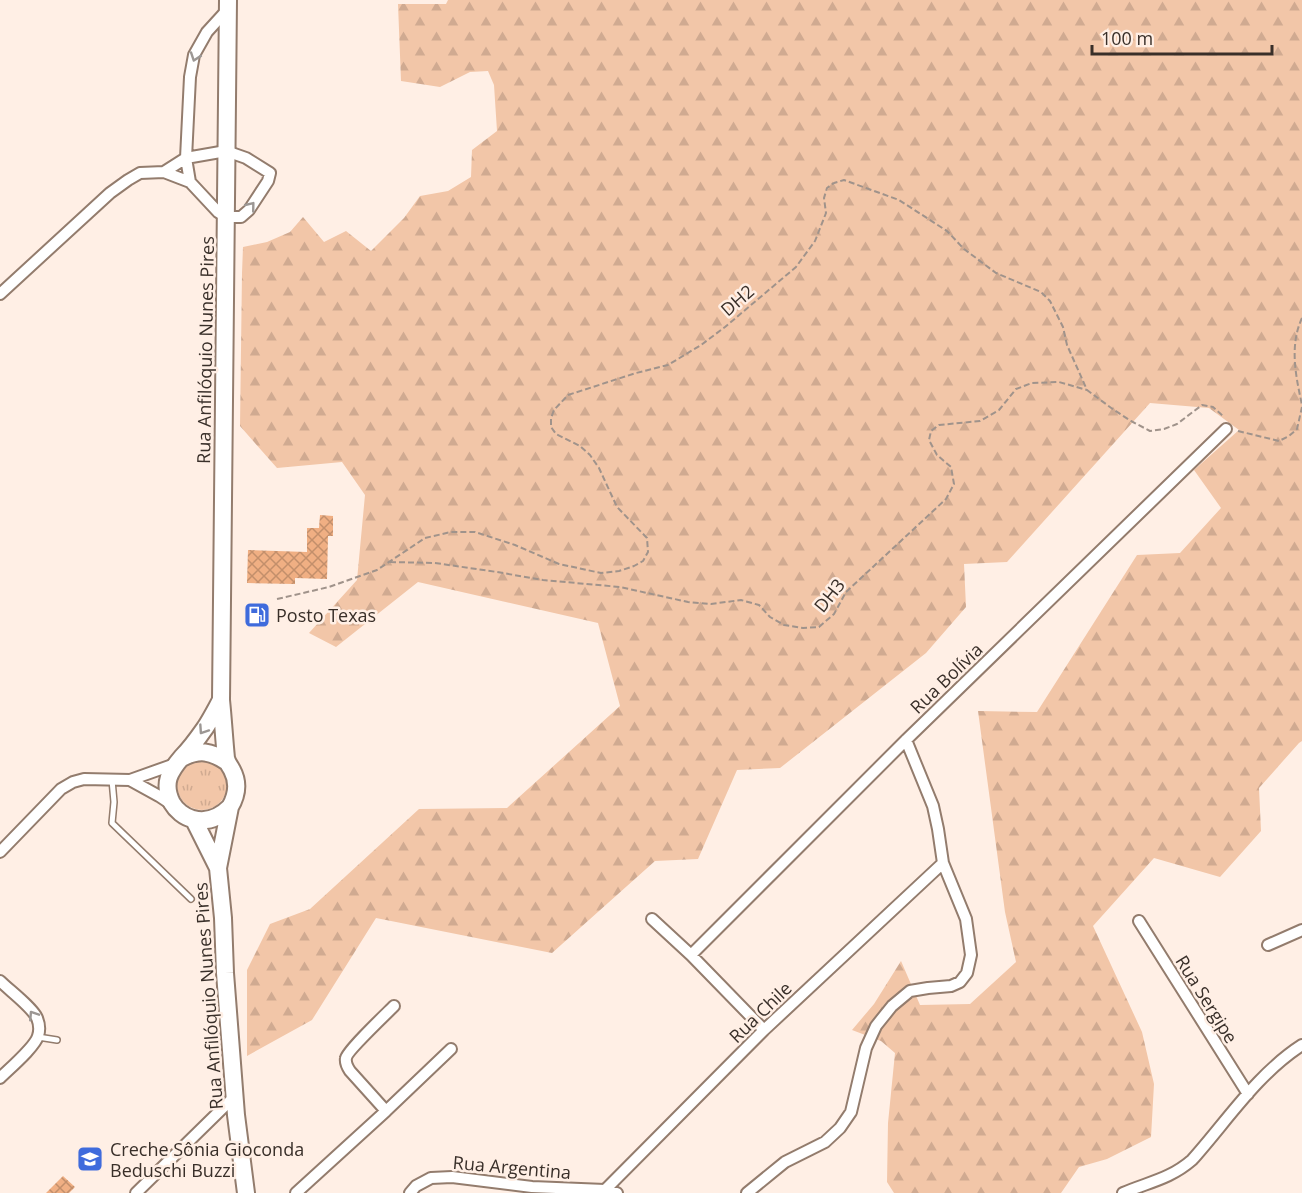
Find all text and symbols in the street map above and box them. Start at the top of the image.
scale bar [1092,18,1272,56]
text: 100 m [1101,26,1153,50]
one-way arrow [190,51,203,61]
one-way arrow [243,201,254,212]
street label: Rua Anfilóquio Nunes Pires [191,236,219,464]
street label: DH2 [715,279,759,321]
street label: DH3 [808,573,850,617]
fuel station icon: Posto Texas [242,600,272,630]
place label: Posto Texas [276,603,376,627]
street label: Rua Bolívia [905,637,987,719]
one-way arrow [199,723,210,734]
street label: Rua Anfilóquio Nunes Pires [188,882,228,1110]
street label: Rua Sergipe [1170,950,1244,1048]
street label: Rua Chile [723,976,797,1048]
one-way arrow [29,1011,40,1022]
place label: Creche Sônia Gioconda Beduschi Buzzi [110,1137,304,1182]
school or university icon: Creche Sônia Gioconda Beduschi Buzzi [75,1144,105,1174]
street label: Rua Argentina [452,1150,572,1184]

